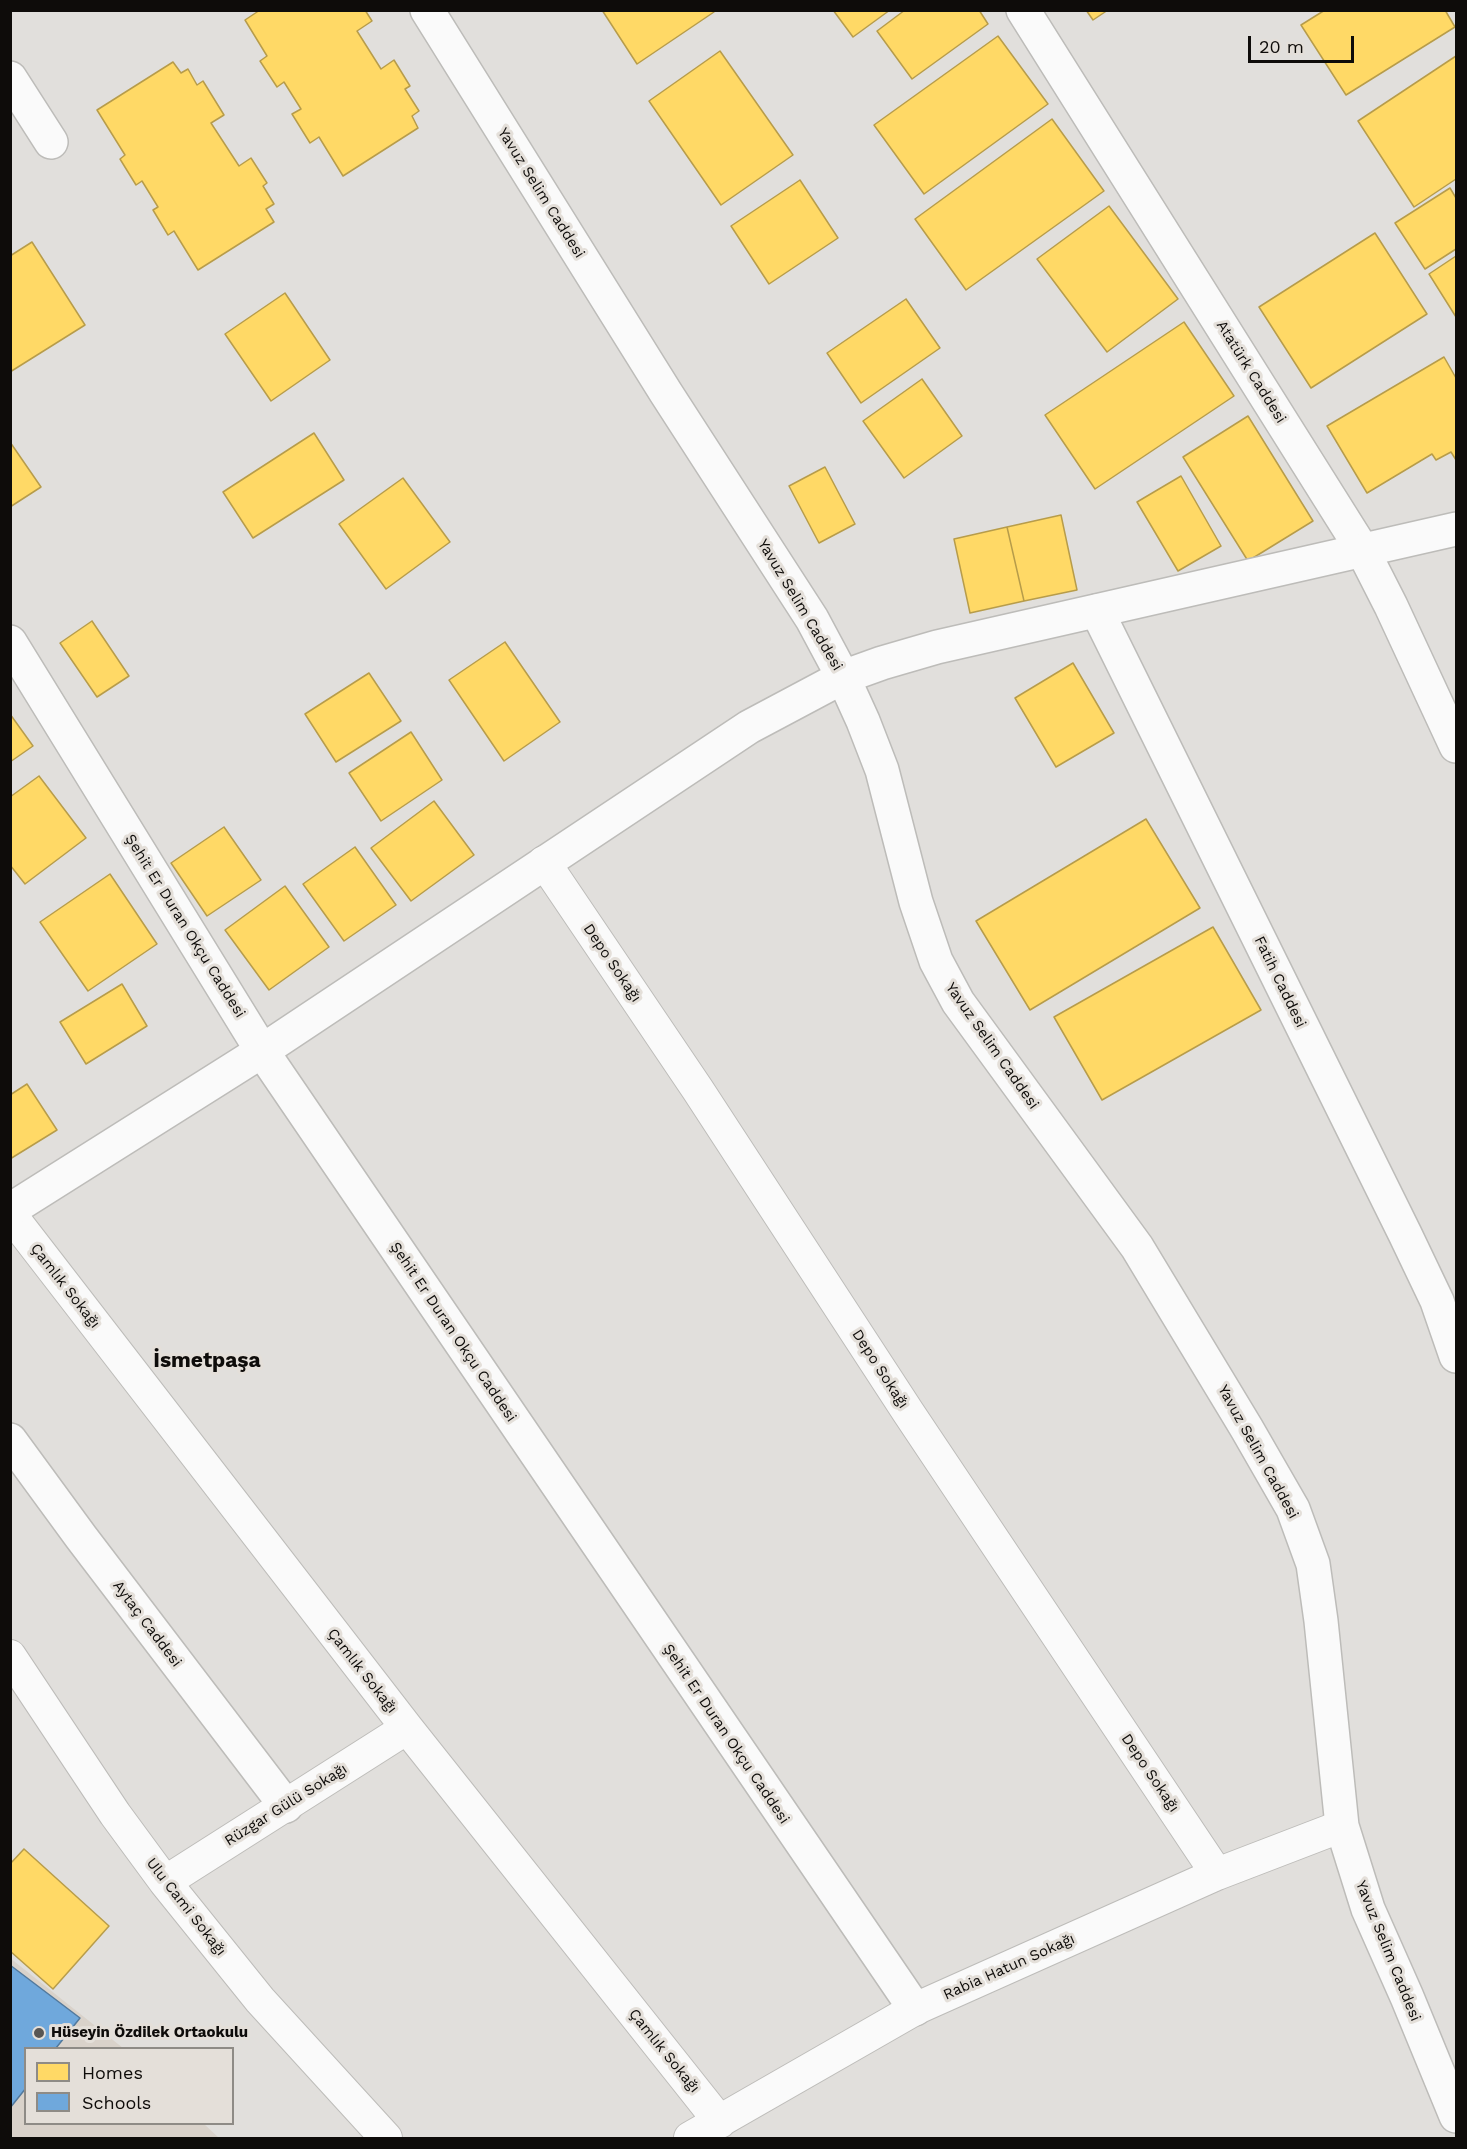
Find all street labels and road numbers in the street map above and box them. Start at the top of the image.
street label: Yavuz Selim Caddesi [494,125,588,261]
street label: Atatürk Caddesi [1212,318,1290,426]
street label: Yavuz Selim Caddesi [754,536,846,674]
street label: Şehit Er Duran Okçu Caddesi [121,831,249,1021]
street label: Depo Sokağı [579,920,645,1006]
street label: Fatih Caddesi [1250,933,1310,1031]
street label: Yavuz Selim Caddesi [942,979,1042,1113]
street label: Şehit Er Duran Okçu Caddesi [386,1239,520,1425]
street label: Çamlık Sokağı [26,1240,104,1332]
street label: Depo Sokağı [848,1326,912,1412]
street label: Yavuz Selim Caddesi [1214,1382,1302,1522]
street label: Aytaç Caddesi [109,1577,185,1671]
street label: Çamlık Sokağı [323,1625,401,1717]
street label: Şehit Er Duran Okçu Caddesi [659,1641,793,1827]
street label: Depo Sokağı [1117,1730,1183,1816]
street label: Rüzgar Gülü Sokağı [221,1760,351,1850]
street label: Ulu Cami Sokağı [142,1855,230,1959]
street label: Yavuz Selim Caddesi [1352,1878,1424,2024]
street label: Rabia Hatun Sokağı [941,1930,1077,2004]
street label: Çamlık Sokağı [625,2005,703,2097]

